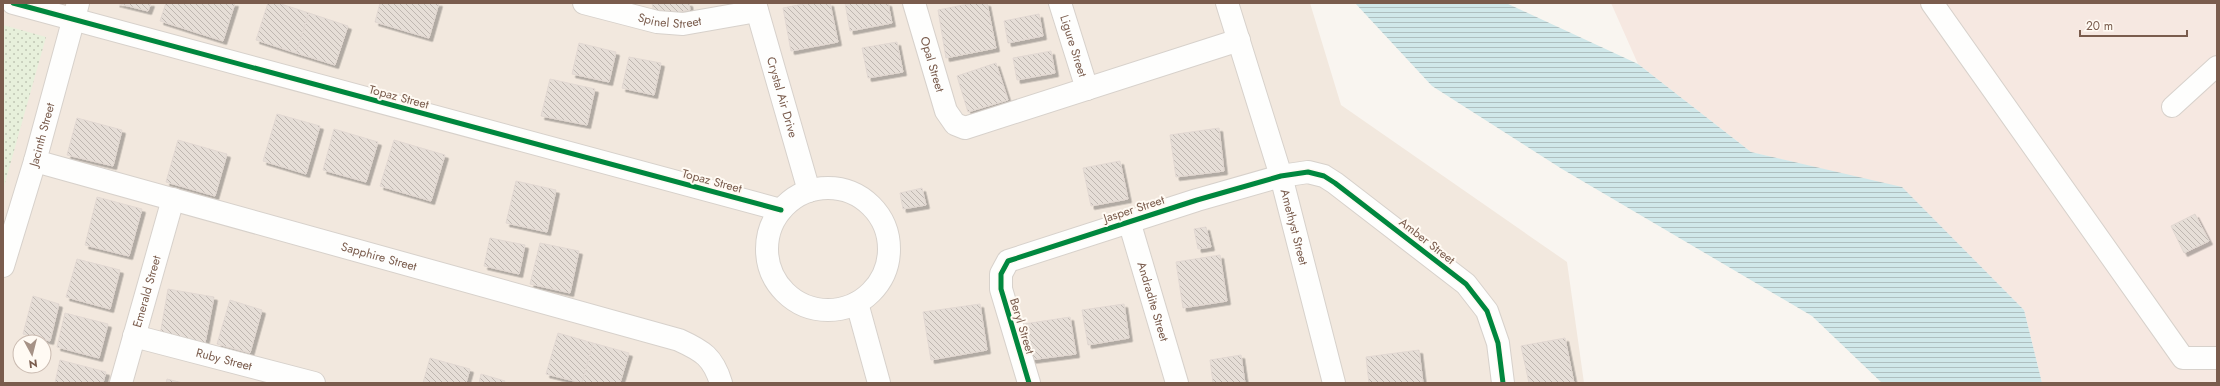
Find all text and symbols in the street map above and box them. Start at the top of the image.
street label: Spinel Street [636,8,703,33]
scale bar [2080,12,2187,38]
street label: Ligure Street [1055,13,1092,79]
text: 20 m [2086,17,2113,35]
street label: Opal Street [915,34,949,94]
street label: Crystal Air Drive [762,55,802,140]
street label: Topaz Street [367,80,431,114]
street label: Jacinth Street [24,101,59,171]
street label: Topaz Street [680,164,744,198]
street label: Amethyst Street [1276,187,1312,267]
street label: Jasper Street [1099,191,1167,228]
street label: Amber Street [1395,213,1459,269]
street label: Sapphire Street [339,238,419,276]
street label: Emerald Street [128,253,166,330]
street label: Andradite Street [1133,260,1173,344]
street label: Beryl Street [1005,296,1039,356]
north arrow [12,334,52,374]
street label: Ruby Street [194,344,254,375]
text: N [28,355,39,372]

